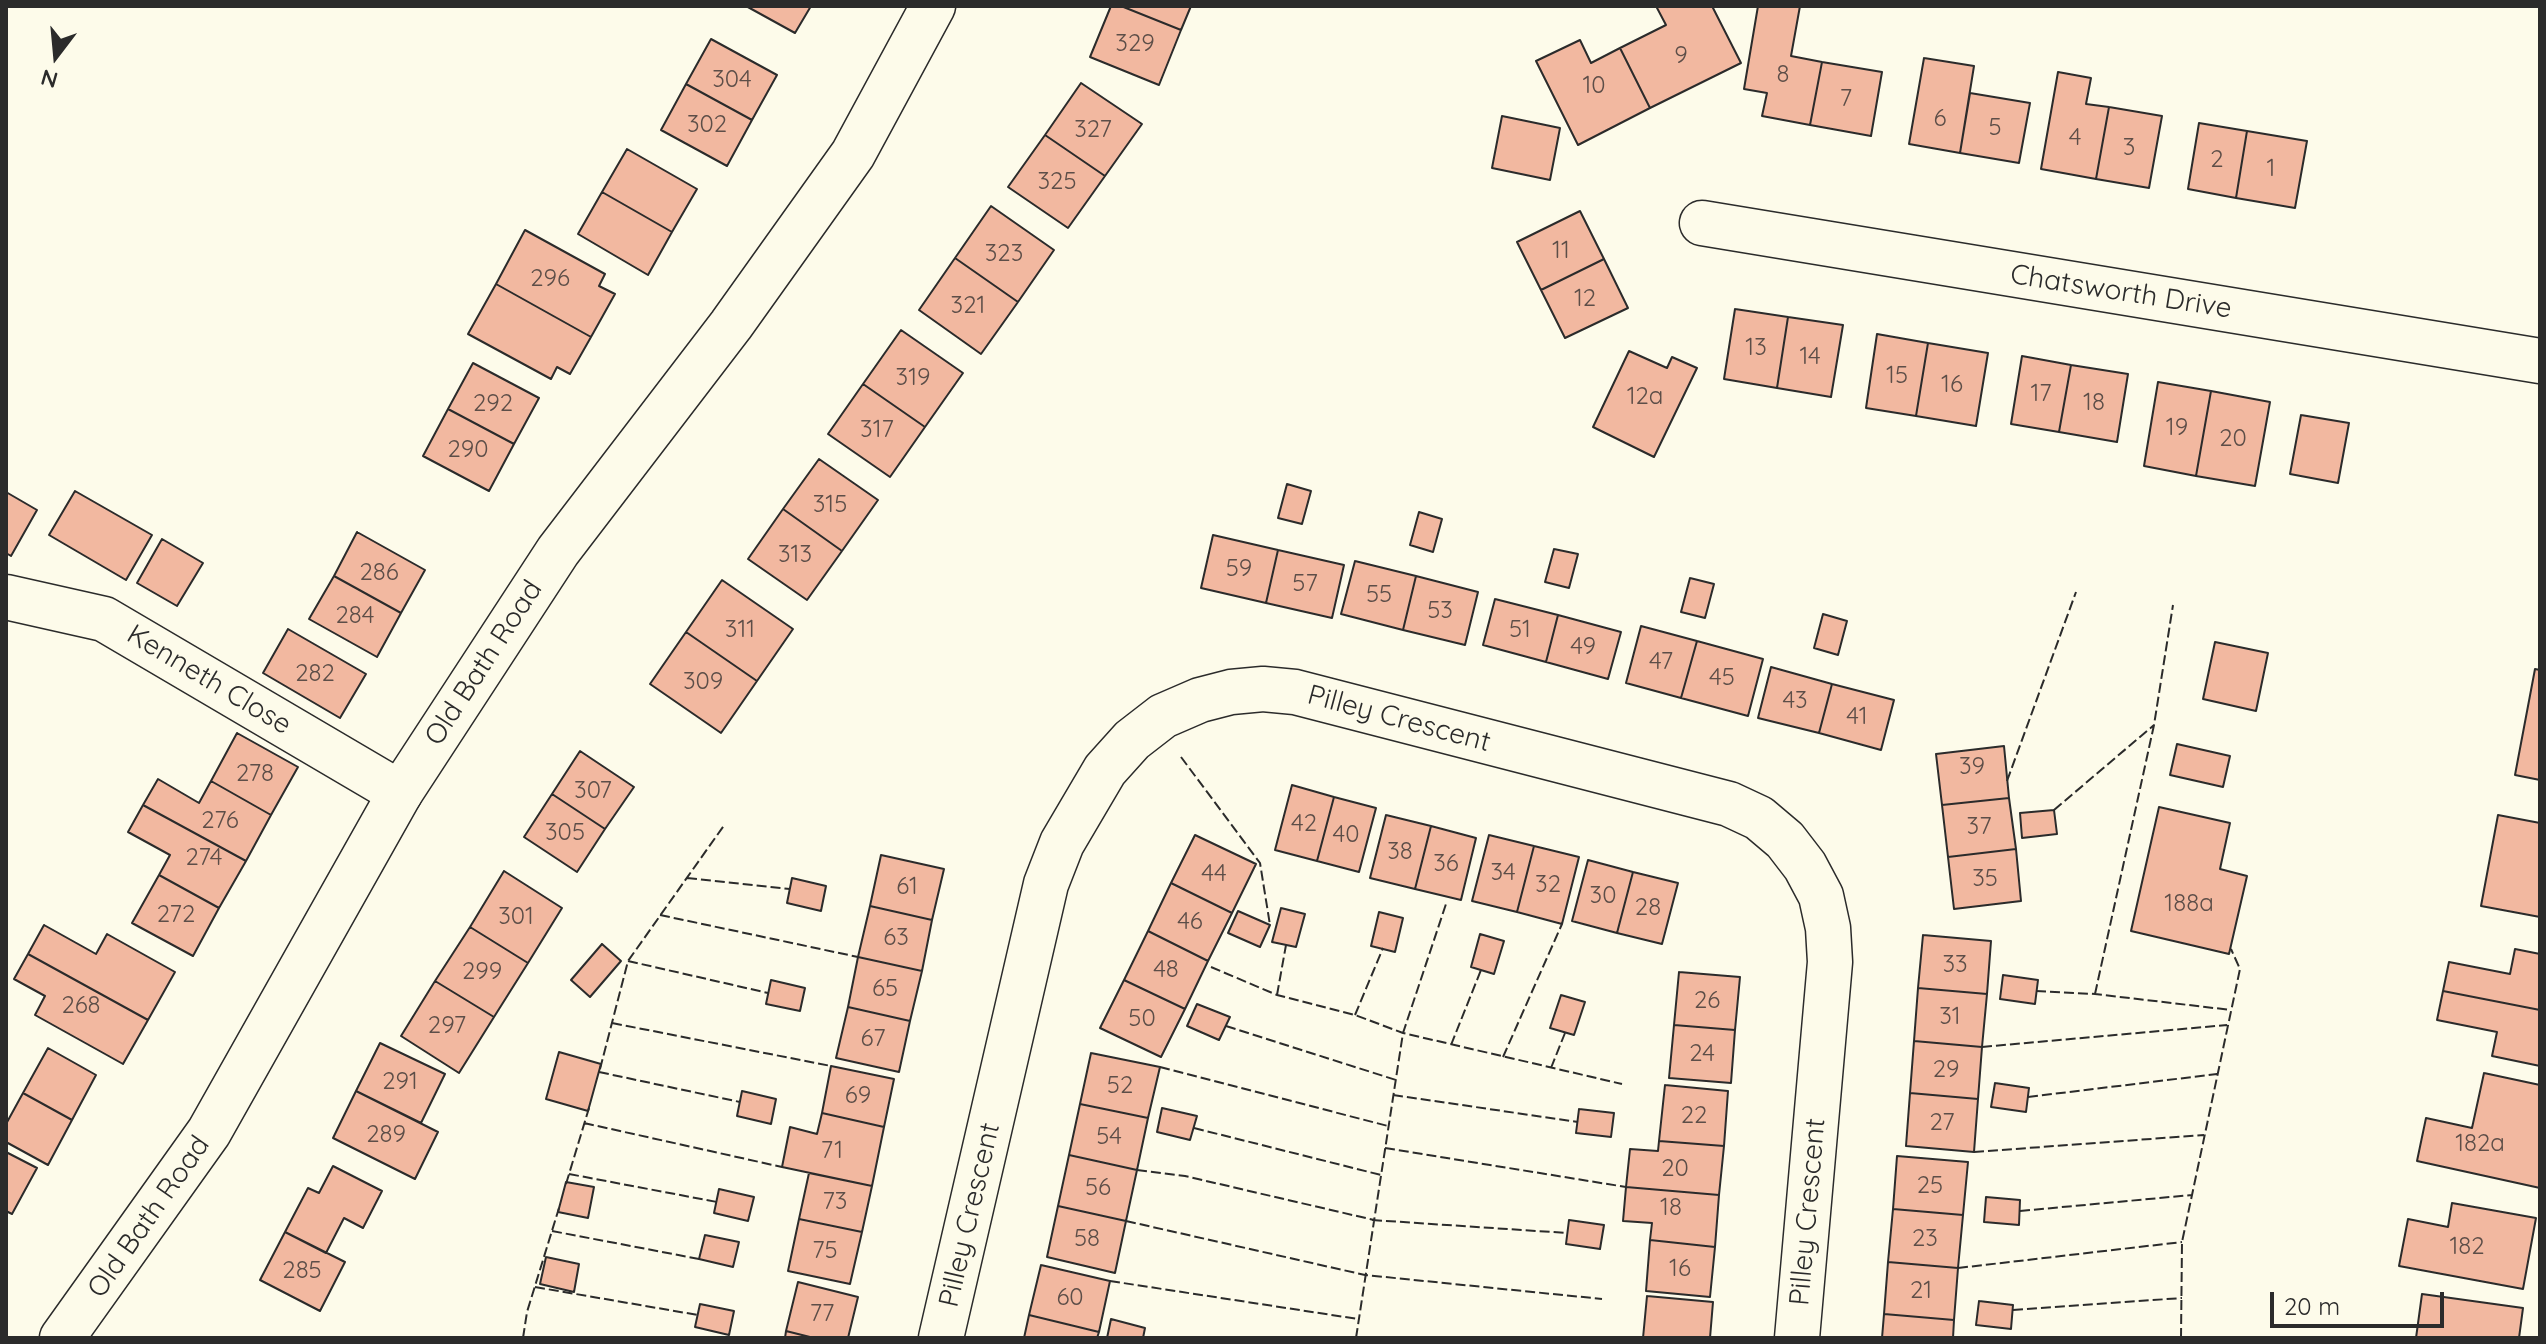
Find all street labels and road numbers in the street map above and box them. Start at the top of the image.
street label: Chatsworth Drive [2008,258,2234,326]
street label: Old Bath Road [418,574,550,752]
street label: Kenneth Close [121,618,297,742]
street label: Pilley Crescent [1304,678,1494,760]
street label: Pilley Crescent [1783,1117,1833,1307]
street label: Pilley Crescent [932,1120,1008,1310]
street label: Old Bath Road [81,1130,217,1304]

